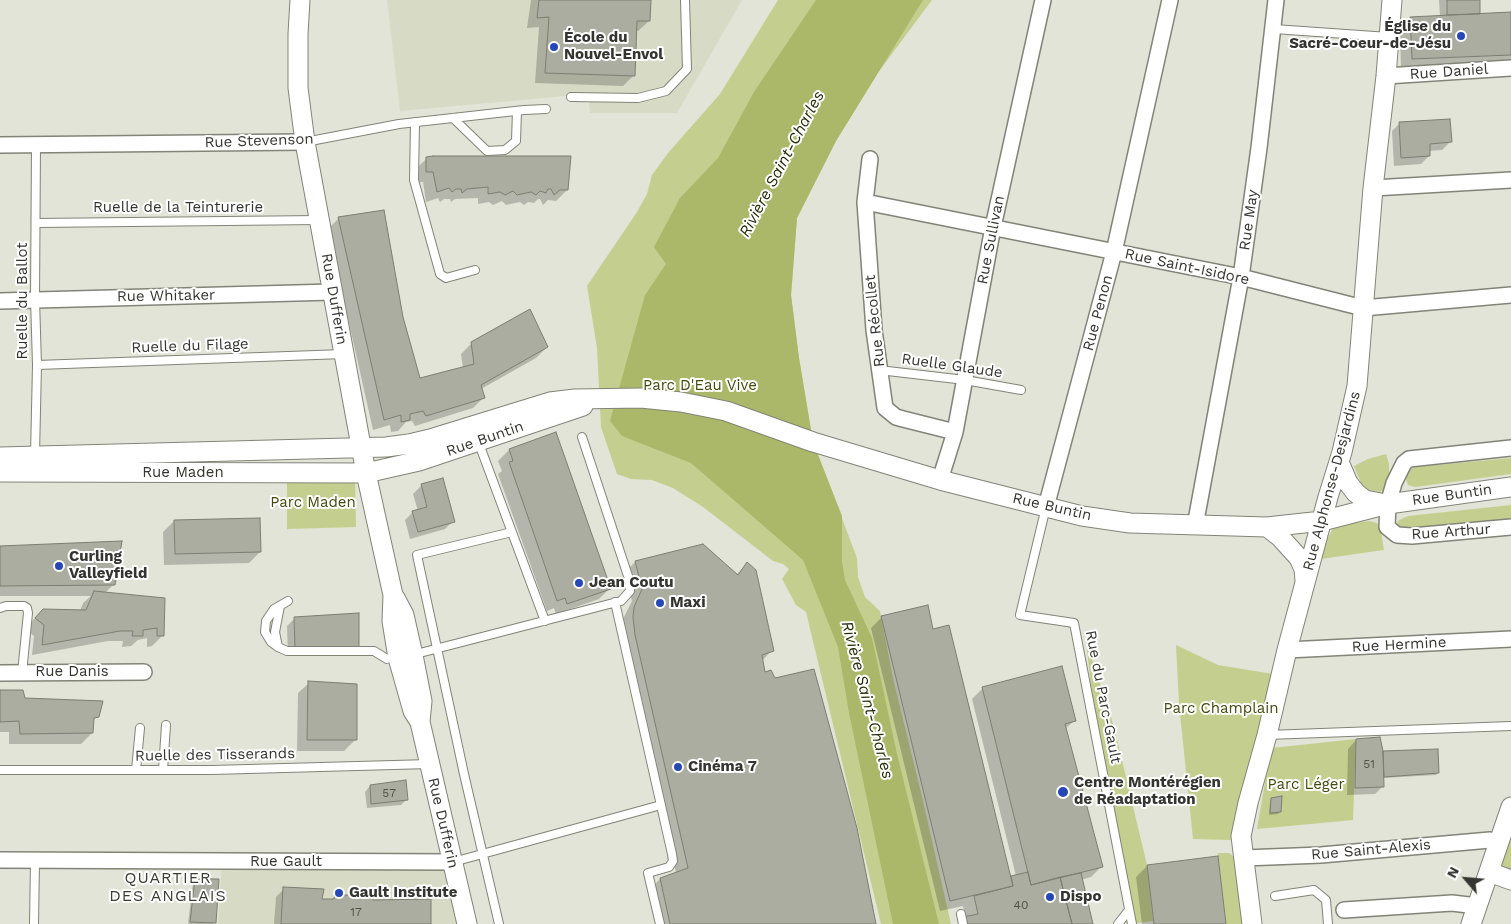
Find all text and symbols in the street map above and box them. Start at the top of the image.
place label: Église du Sacré-Coeur-de-Jésu [1289,18,1451,53]
place label: École du Nouvel-Envol [564,29,663,64]
marker: Église du Sacré-Coeur-de-Jésu [1455,30,1467,42]
marker: École du Nouvel-Envol [548,41,560,53]
street label: Rue Daniel [1409,60,1489,84]
water label: Rivière Saint-Charles [735,88,829,240]
street label: Rue Stevenson [204,130,314,152]
street label: Rue May [1236,188,1262,252]
street label: Rue Sullivan [974,194,1008,286]
street label: Ruelle de la Teinturerie [93,199,263,217]
street label: Ruelle du Ballot [14,242,32,360]
street label: Rue Saint-Isidore [1123,245,1251,289]
street label: Rue Dufferin [317,252,351,346]
street label: Rue Penon [1079,273,1117,353]
street label: Rue Récollet [861,274,889,368]
street label: Rue Whitaker [117,286,215,306]
street label: Ruelle du Filage [131,335,249,357]
street label: Ruelle Glaude [900,350,1004,382]
park label: Parc D'Eau Vive [643,377,757,395]
street label: Rue Alphonse-Desjardins [1299,389,1365,573]
street label: Rue Buntin [444,417,526,461]
street label: Rue Maden [142,464,224,482]
street label: Rue Buntin [1411,480,1493,510]
street label: Rue Buntin [1011,489,1093,525]
park label: Parc Maden [270,494,356,512]
street label: Rue Arthur [1411,520,1491,544]
place label: Curling Valleyfield [69,548,147,583]
marker: Curling Valleyfield [53,560,65,572]
place label: Jean Coutu [589,574,674,592]
marker: Jean Coutu [573,577,585,589]
place label: Maxi [670,594,705,612]
marker: Maxi [654,597,666,609]
water label: Rivière Saint-Charles [837,619,897,781]
street label: Rue du Parc-Gault [1081,629,1125,765]
street label: Rue Hermine [1351,634,1447,656]
street label: Rue Danis [35,663,109,681]
park label: Parc Champlain [1163,700,1279,718]
street label: Ruelle des Tisserands [135,745,295,765]
house number: 51 [1363,757,1375,771]
place label: Cinéma 7 [688,758,757,776]
marker: Cinéma 7 [672,761,684,773]
place label: Centre Montérégien de Réadaptation [1074,774,1221,809]
street label: Rue Dufferin [424,776,462,870]
park label: Parc Léger [1267,776,1345,794]
marker: Centre Montérégien de Réadaptation [1056,785,1070,799]
house number: 57 [382,786,396,800]
street label: Rue Saint-Alexis [1310,836,1432,864]
street label: Rue Gault [250,853,322,871]
north arrow [1441,854,1491,904]
text: N [1443,864,1462,880]
district label: QUARTIER DES ANGLAIS [108,868,228,906]
place label: Gault Institute [349,884,457,902]
marker: Gault Institute [333,887,345,899]
place label: Dispo [1060,888,1101,906]
marker: Dispo [1044,891,1056,903]
house number: 40 [1014,898,1028,912]
house number: 17 [350,905,362,919]

